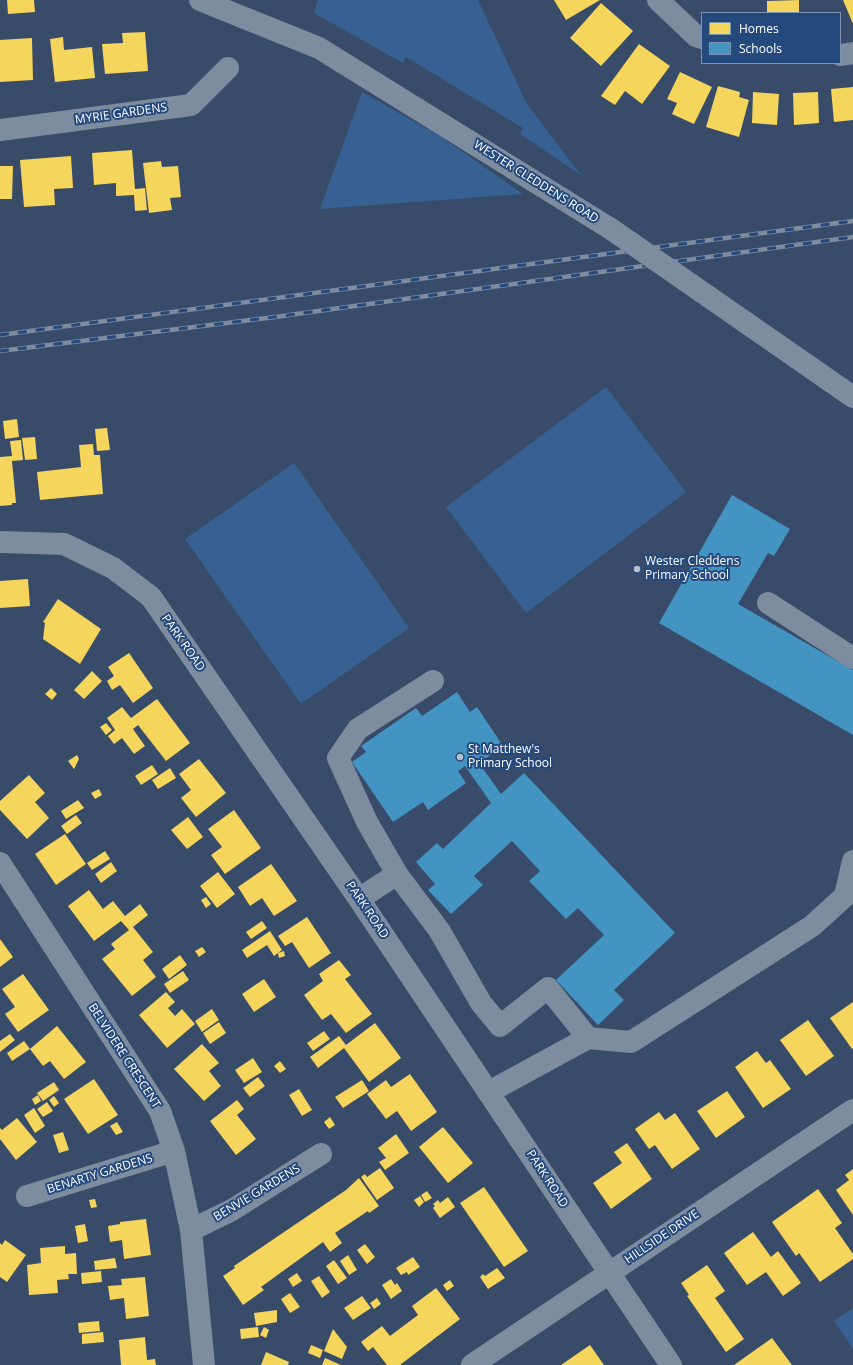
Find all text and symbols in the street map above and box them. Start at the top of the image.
legend [701,12,841,64]
text: Homes [739,20,779,37]
text: Schools [739,40,782,57]
street label: MYRIE GARDENS [74,100,168,128]
street label: WESTER CLEDDENS ROAD [471,138,601,226]
place label: Wester Cleddens Primary School [645,555,739,583]
marker: Wester Cleddens Primary School [632,564,642,574]
street label: PARK ROAD [158,612,208,674]
place label: St Matthew's Primary School [468,743,552,771]
marker: St Matthew's Primary School [455,752,465,762]
street label: PARK ROAD [343,879,391,941]
street label: BELVIDERE CRESCENT [85,1001,163,1111]
street label: PARK ROAD [523,1148,571,1210]
street label: BENARTY GARDENS [45,1151,155,1197]
street label: BENVIE GARDENS [211,1161,303,1225]
street label: HILLSIDE DRIVE [622,1207,702,1267]

